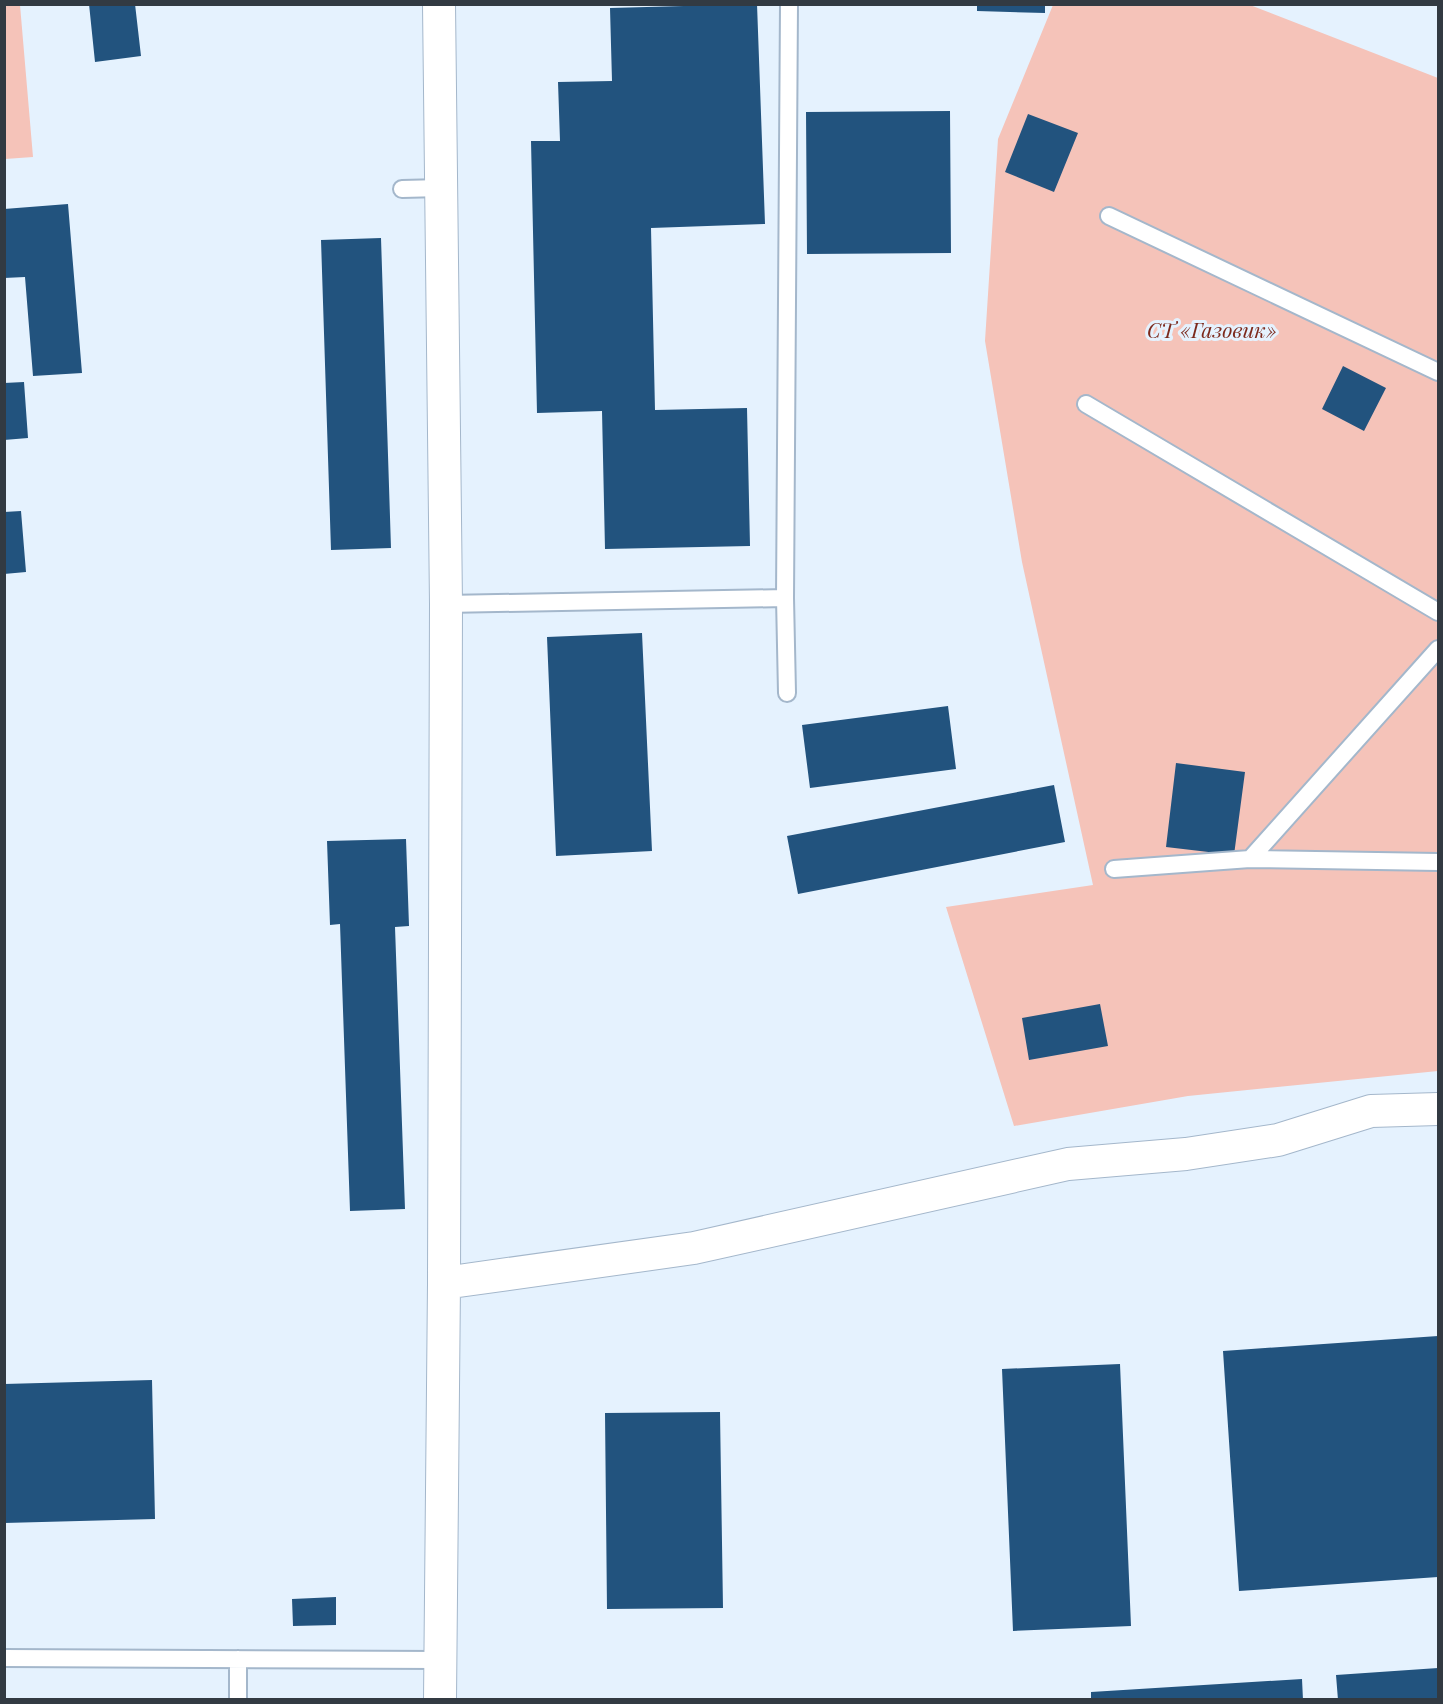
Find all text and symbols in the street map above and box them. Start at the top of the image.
park label: СТ «Газовик» [1147,315,1277,343]

